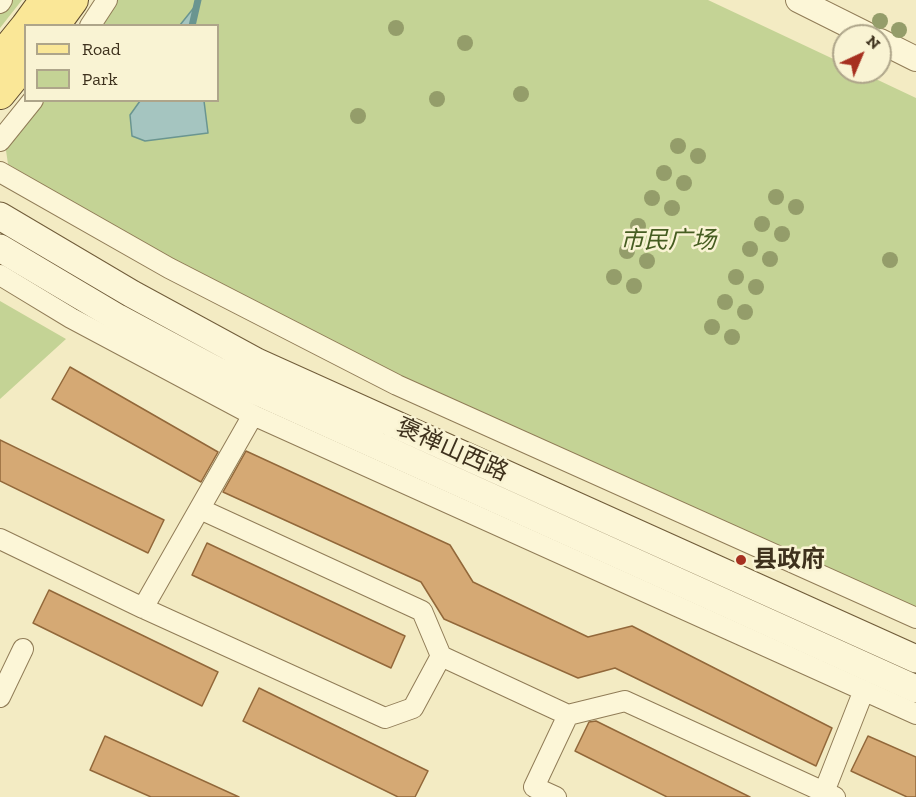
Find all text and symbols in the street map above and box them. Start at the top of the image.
legend [24,24,219,102]
north arrow [832,24,892,84]
text: N [862,31,884,53]
text: Road [82,38,121,60]
text: Park [82,68,118,90]
park label: 市民广场 [620,227,716,255]
street label: 褒禅山西路 [391,412,513,488]
place label: 县政府 [753,546,825,574]
marker: 县政府 [734,553,748,567]

